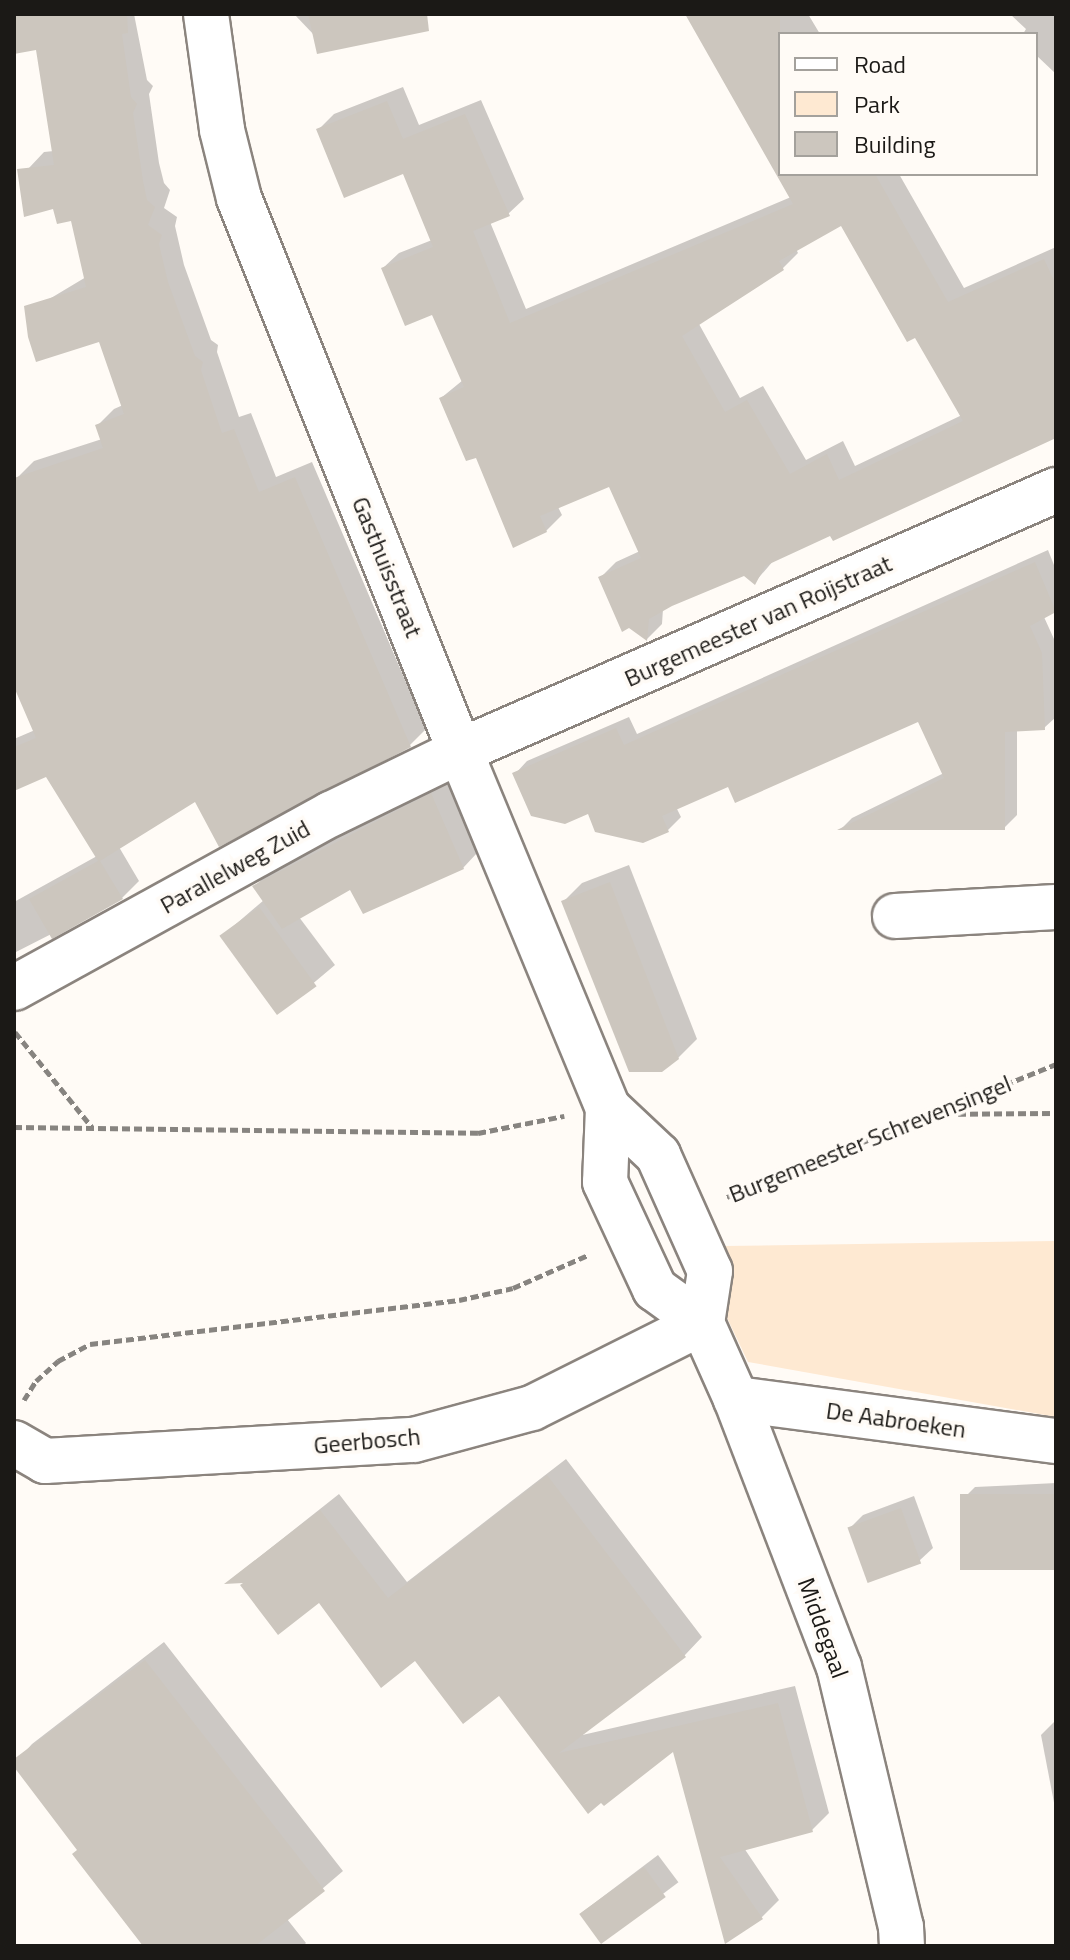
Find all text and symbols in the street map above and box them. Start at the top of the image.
legend [778,32,1038,176]
text: Road [854,46,906,82]
text: Park [854,86,900,122]
text: Building [854,126,936,162]
street label: Gasthuisstraat [346,493,428,641]
street label: Burgemeester van Roijstraat [620,549,896,693]
street label: Parallelweg Zuid [155,814,315,920]
street label: Burgemeester Schrevensingel [725,1069,1015,1209]
street label: De Aabroeken [824,1396,968,1444]
street label: Geerbosch [312,1422,422,1460]
street label: Middegaal [792,1574,854,1682]

